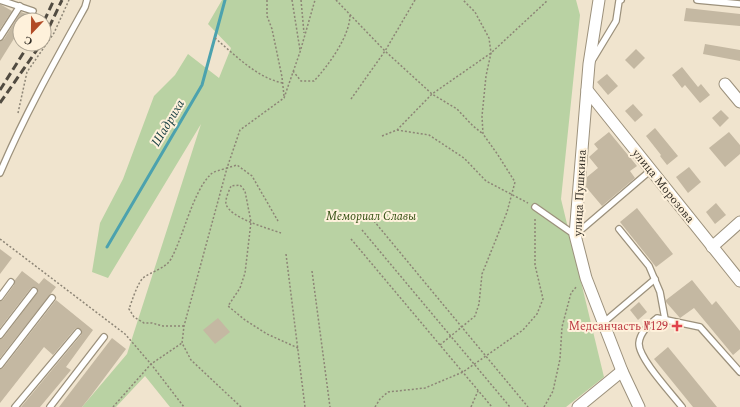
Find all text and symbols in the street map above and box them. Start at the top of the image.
north arrow [12,12,52,52]
text: С [21,31,35,50]
water label: Шадриха [146,95,190,150]
street label: улица Морозова [626,144,699,227]
street label: улица Пушкина [568,149,592,238]
park label: Мемориал Славы [326,207,416,226]
place label: Медсанчасть №129 [568,317,668,336]
marker: Медсанчасть №129 [671,320,683,332]

